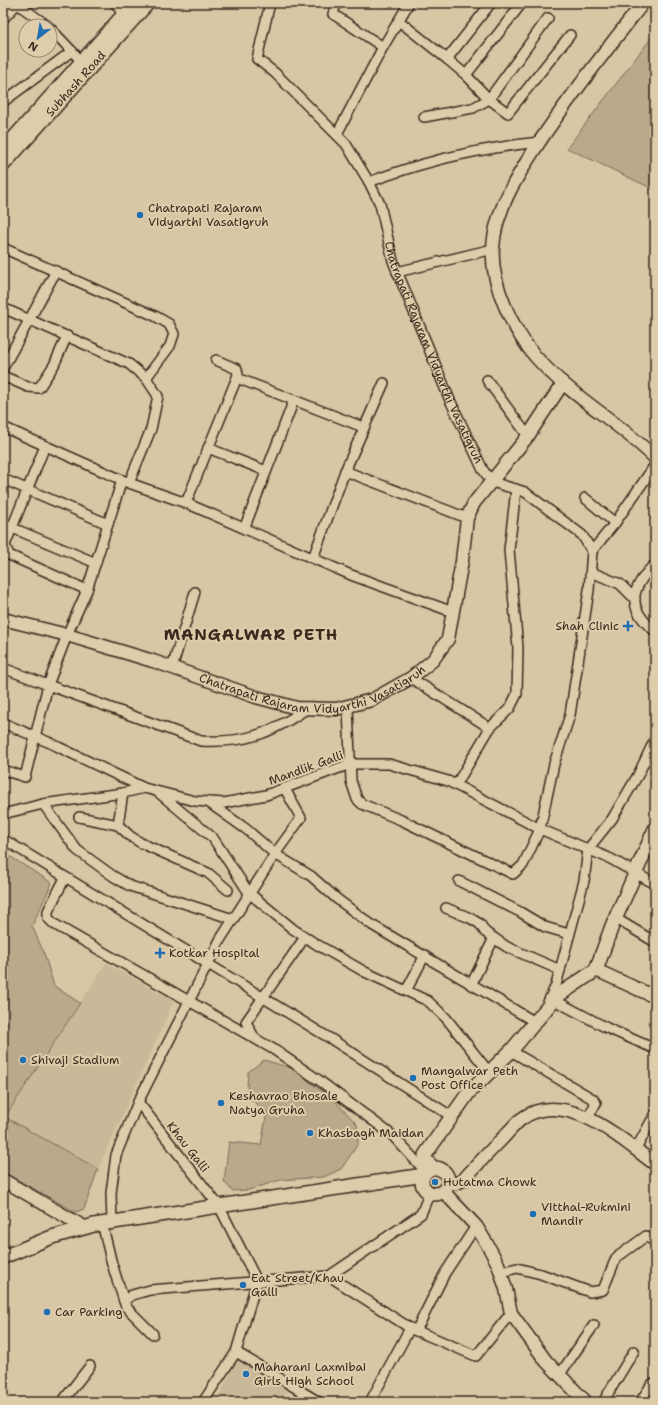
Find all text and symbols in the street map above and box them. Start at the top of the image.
north arrow [18,18,58,58]
text: N [25,37,41,55]
street label: Subhash Road [42,47,109,120]
place label: Chatrapati Rajaram Vidyarthi Vasatigruh [148,200,269,230]
marker: Chatrapati Rajaram Vidyarthi Vasatigruh [135,210,145,220]
street label: Chatrapati Rajaram Vidyarthi Vasatigruh [381,240,487,466]
place label: Shah Clinic [555,618,619,634]
marker: Shah Clinic [622,620,634,632]
district label: MANGALWAR PETH [164,624,338,645]
street label: Chatrapati Rajaram Vidyarthi Vasatigruh [191,657,431,683]
text: Chatrapati Rajaram Vidyarthi Vasatigruh [197,661,429,717]
street label: Mandlik Galli [266,747,346,789]
place label: Kotkar Hospital [169,945,260,961]
marker: Kotkar Hospital [154,947,166,959]
place label: Shivaji Stadium [31,1052,119,1068]
marker: Shivaji Stadium [18,1055,28,1065]
place label: Mangalwar Peth Post Office [421,1063,518,1093]
marker: Mangalwar Peth Post Office [408,1073,418,1083]
place label: Keshavrao Bhosale Natya Gruha [229,1088,338,1118]
marker: Keshavrao Bhosale Natya Gruha [216,1098,226,1108]
street label: Khau Galli [163,1118,213,1176]
place label: Khasbagh Maidan [318,1125,424,1141]
marker: Khasbagh Maidan [305,1128,315,1138]
place label: Hutatma Chowk [443,1174,537,1190]
marker: Hutatma Chowk [430,1177,440,1187]
place label: Vitthal-Rukmini Mandir [541,1199,631,1229]
marker: Vitthal-Rukmini Mandir [528,1209,538,1219]
place label: Eat Street/Khau Galli [251,1270,344,1300]
marker: Eat Street/Khau Galli [238,1280,248,1290]
place label: Car Parking [55,1304,123,1320]
marker: Car Parking [42,1307,52,1317]
place label: Maharani Laxmibai Girls High School [254,1359,366,1389]
marker: Maharani Laxmibai Girls High School [241,1369,251,1379]

